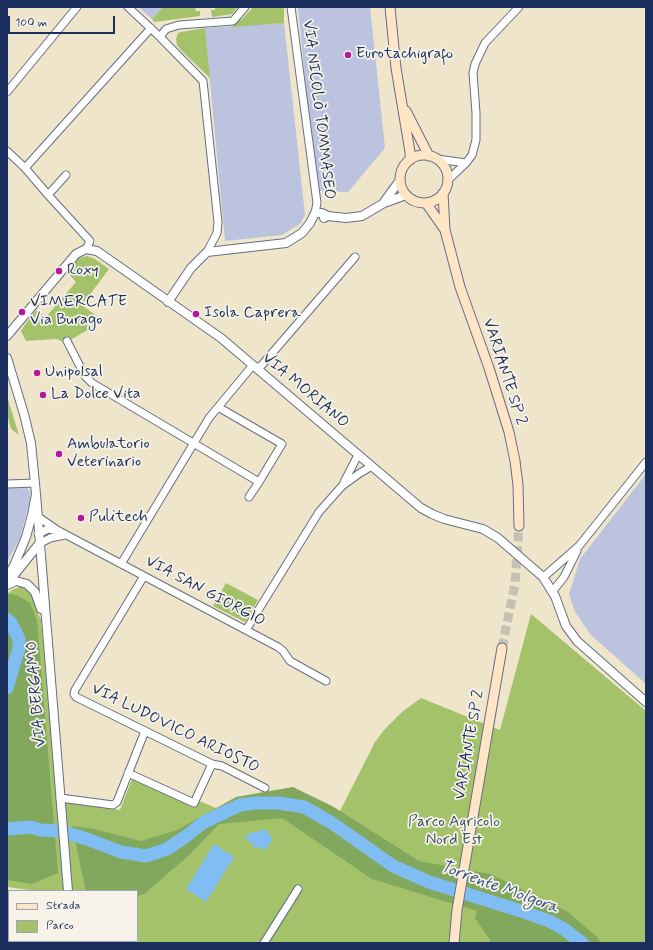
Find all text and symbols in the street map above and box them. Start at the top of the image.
scale bar [10,8,117,34]
text: 100 m [15,15,47,31]
street label: VIA NICOLÒ TOMMASEO [297,19,339,201]
place label: Eurotachigrafo [356,45,453,65]
marker: Eurotachigrafo [343,50,353,60]
place label: Roxy [67,261,99,281]
marker: Roxy [54,266,64,276]
place label: VIMERCATE Via Burago [30,293,127,331]
place label: Isola Caprera [204,304,301,324]
marker: VIMERCATE Via Burago [17,307,27,317]
marker: Isola Caprera [191,309,201,319]
street label: VARIANTE SP 2 [478,316,530,428]
street label: VIA MORIANO [258,349,352,433]
place label: Unipolsal [45,363,103,383]
marker: Unipolsal [32,368,42,378]
place label: La Dolce Vita [51,385,140,405]
marker: La Dolce Vita [38,390,48,400]
place label: Ambulatorio Veterinario [67,435,150,473]
marker: Ambulatorio Veterinario [54,449,64,459]
place label: Pulitech [89,508,148,528]
marker: Pulitech [76,513,86,523]
street label: VIA SAN GIORGIO [142,552,268,632]
street label: VIA BERGAMO [23,640,51,748]
street label: VIA LUDOVICO ARIOSTO [88,680,262,778]
street label: VARIANTE SP 2 [451,689,489,801]
park label: Parco Agricolo Nord Est [408,813,500,851]
water label: Torrente Molgora [437,857,561,919]
legend [8,890,138,942]
text: Strada [46,898,80,914]
text: Parco [46,918,74,934]

